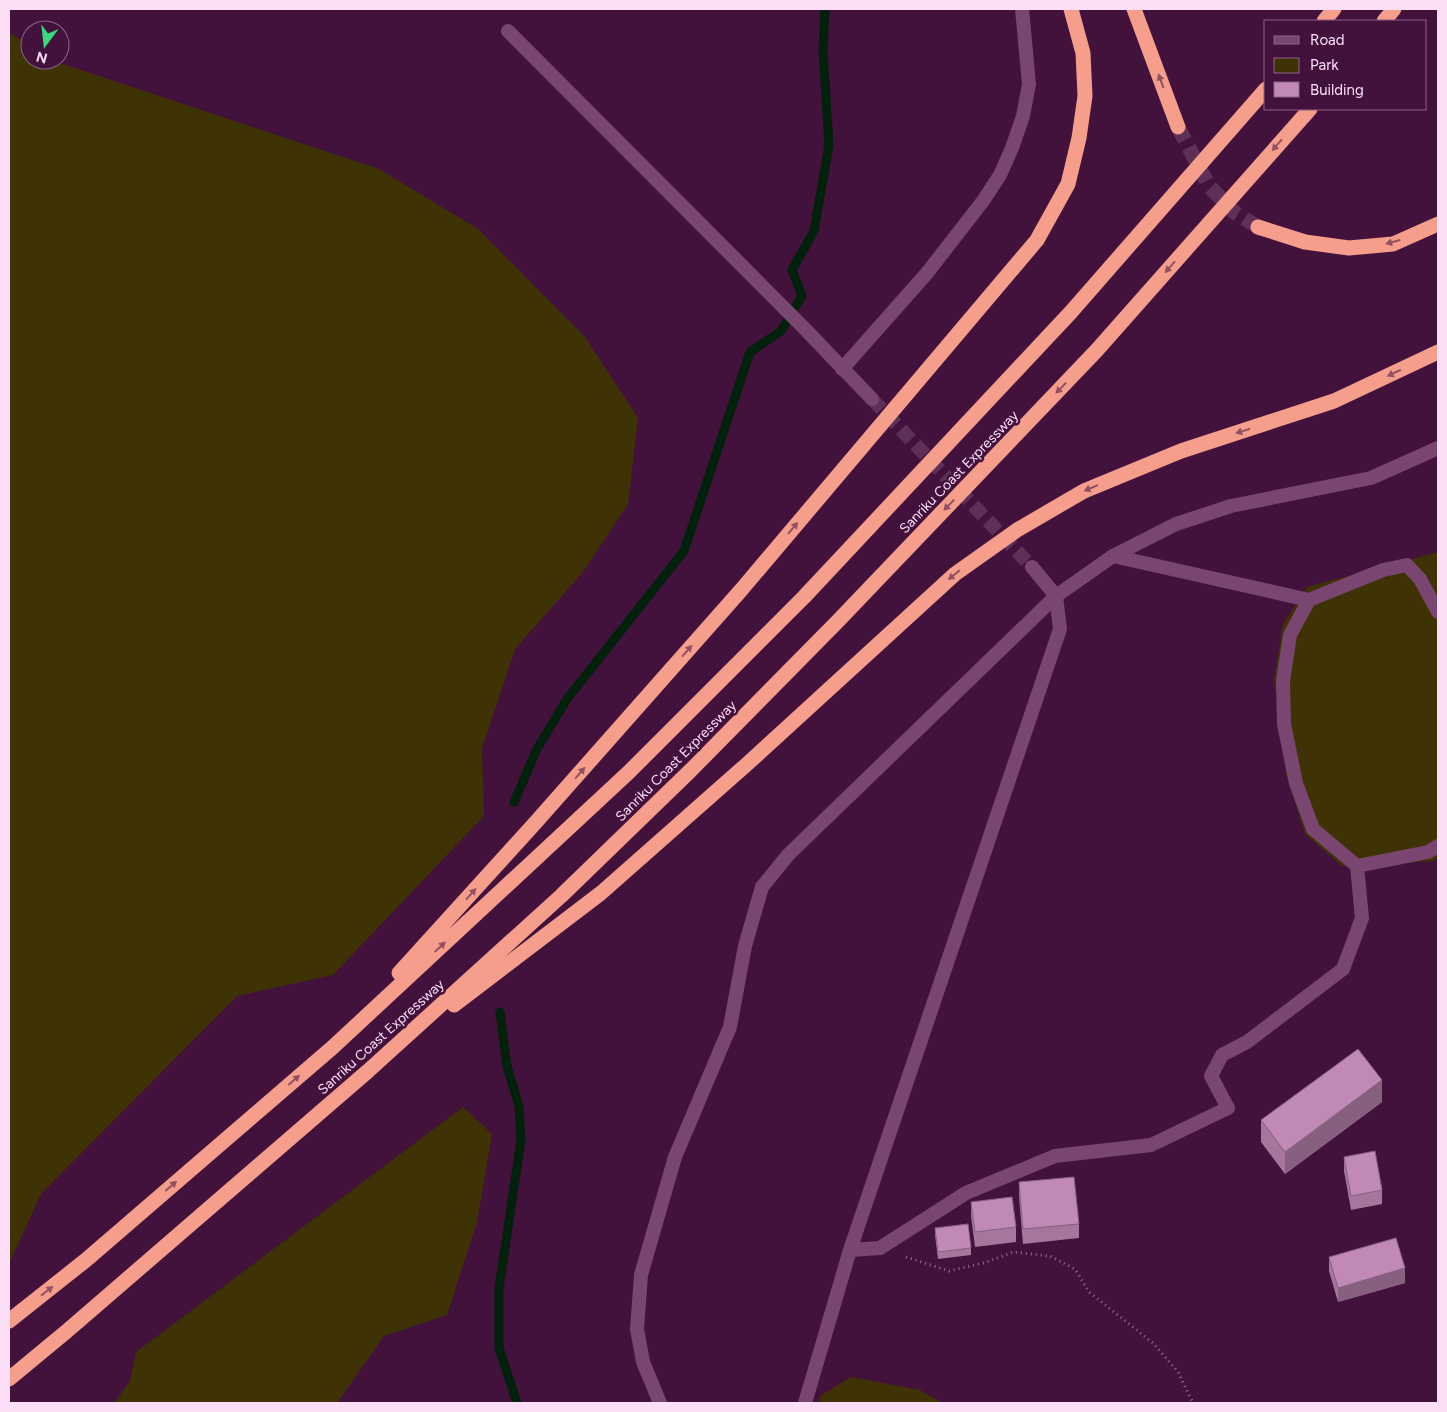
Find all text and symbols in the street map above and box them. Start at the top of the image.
north arrow [20,20,70,70]
legend [1264,20,1427,110]
text: Road [1310,31,1345,49]
text: N [34,47,49,67]
text: Park [1310,56,1339,74]
one-way arrow [1157,73,1165,88]
text: Building [1310,81,1364,99]
one-way arrow [1272,139,1283,152]
one-way arrow [1386,239,1401,247]
one-way arrow [1164,261,1176,273]
one-way arrow [1387,369,1401,377]
one-way arrow [1055,381,1067,393]
street label: Sanriku Coast Expressway [896,407,1023,537]
one-way arrow [1235,428,1250,435]
one-way arrow [1084,485,1098,493]
one-way arrow [943,499,955,511]
one-way arrow [788,521,799,534]
one-way arrow [948,570,961,581]
one-way arrow [681,645,693,657]
street label: Sanriku Coast Expressway [612,697,740,825]
one-way arrow [574,766,585,779]
one-way arrow [465,888,477,900]
one-way arrow [434,941,446,953]
street label: Sanriku Coast Expressway [314,975,448,1098]
one-way arrow [288,1074,300,1086]
one-way arrow [165,1180,177,1192]
one-way arrow [40,1285,53,1296]

